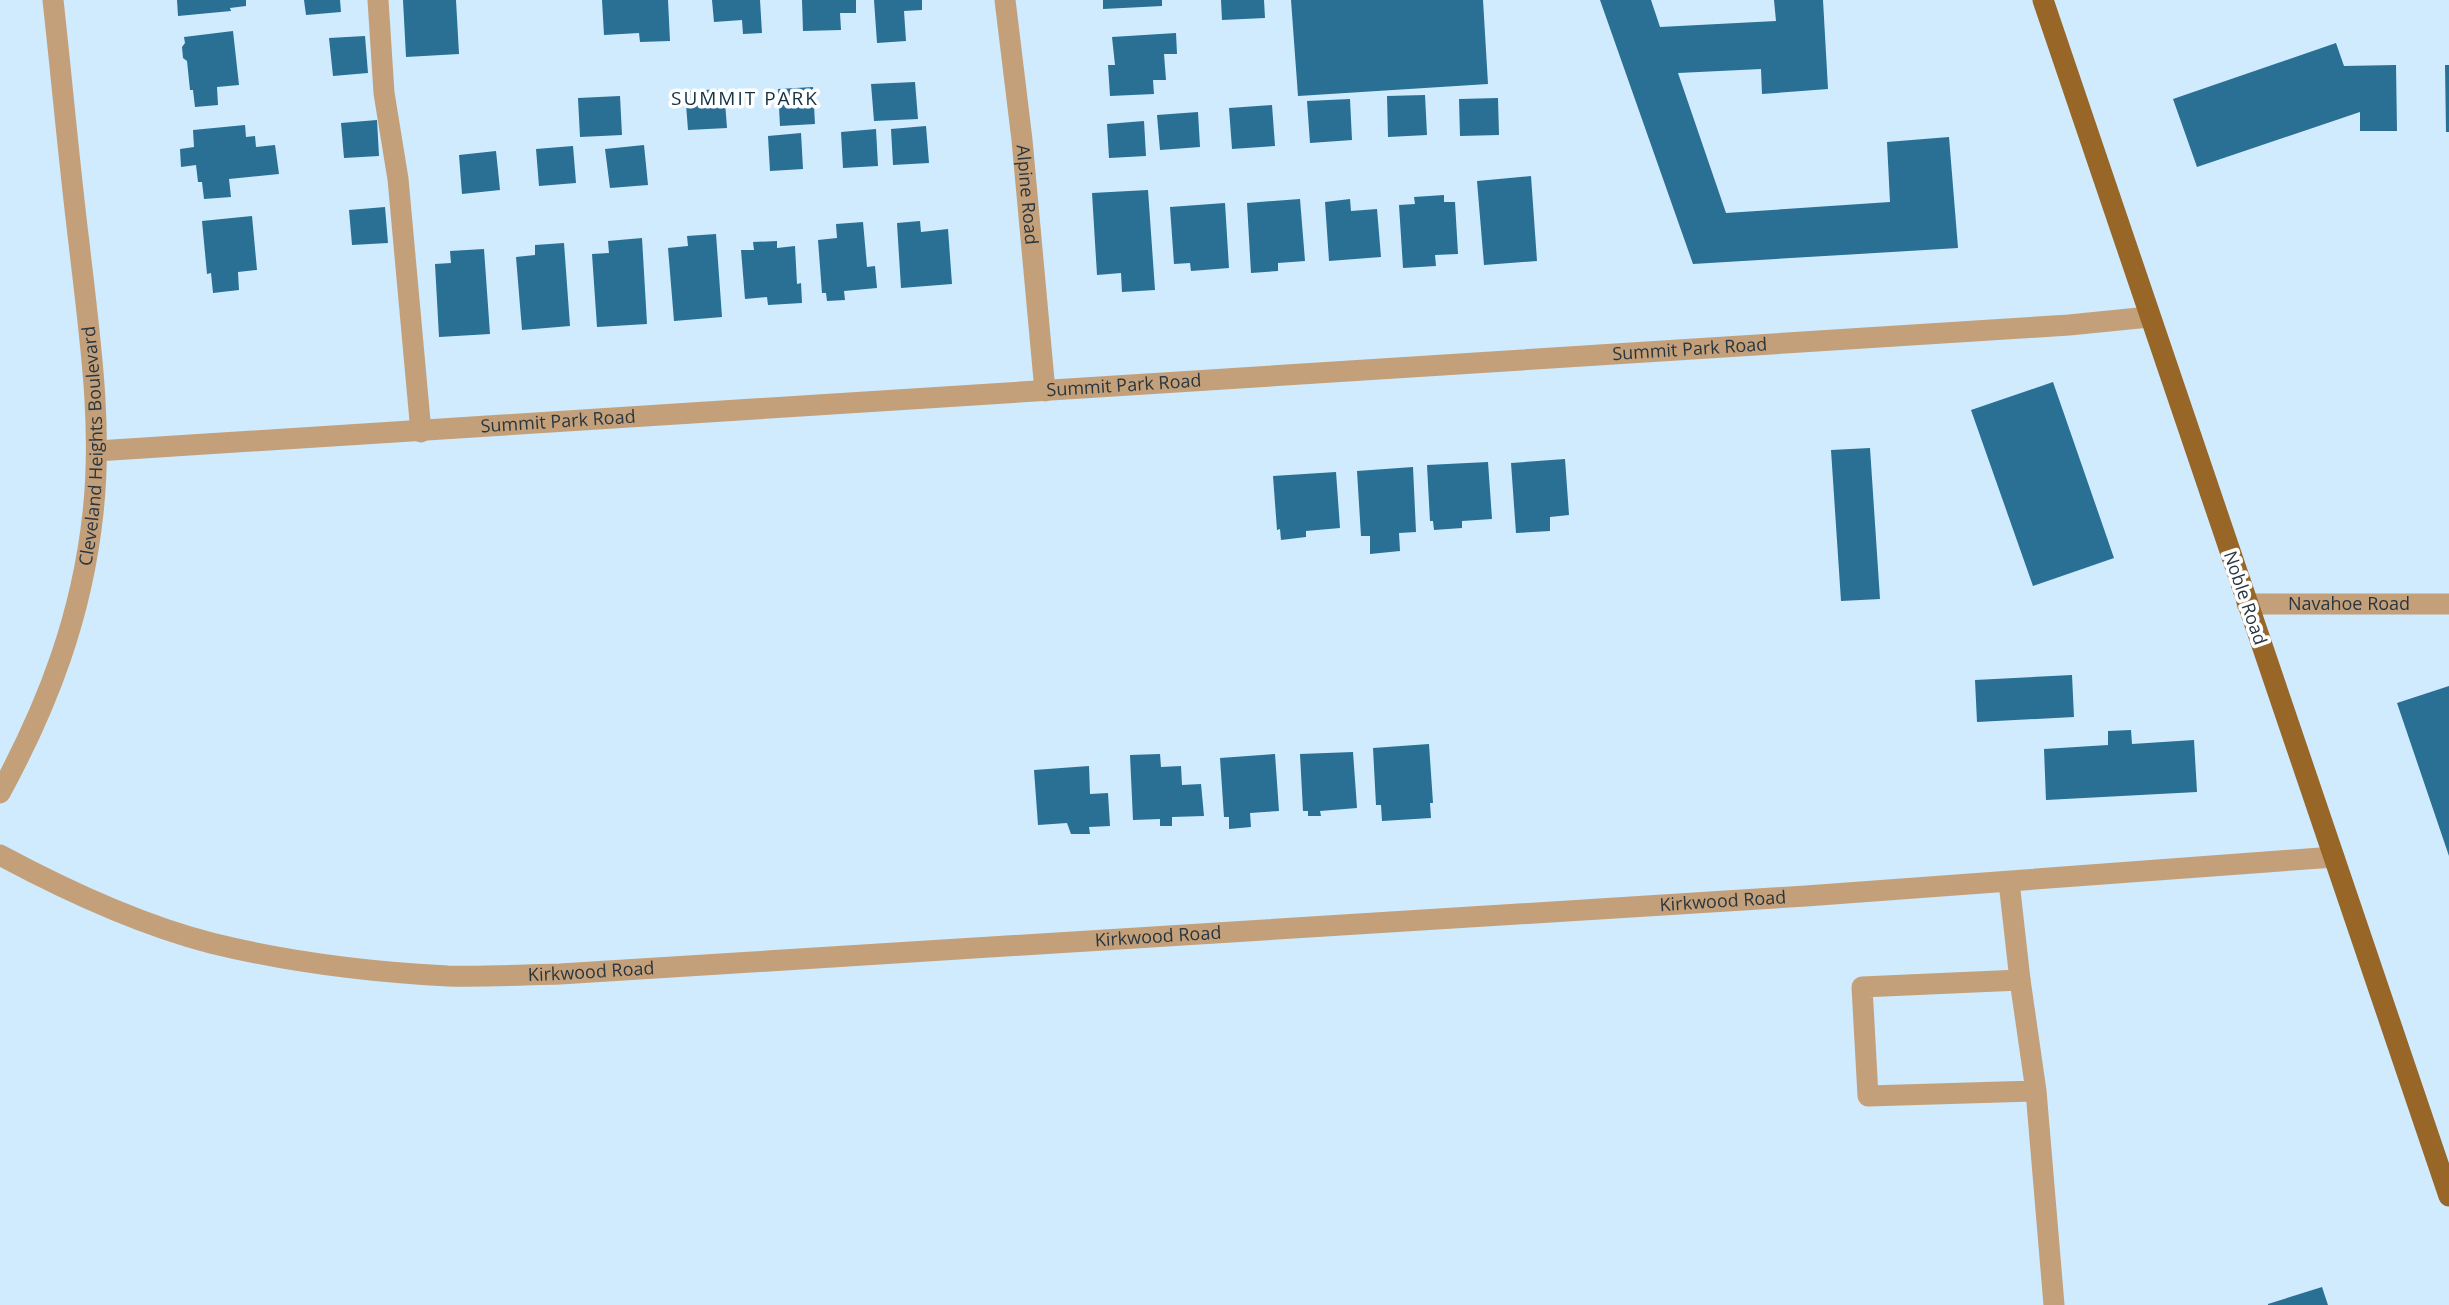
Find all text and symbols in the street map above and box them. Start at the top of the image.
district label: SUMMIT PARK [671,85,819,111]
street label: Alpine Road [1011,144,1045,246]
street label: Cleveland Heights Boulevard [72,325,107,568]
street label: Summit Park Road [1611,331,1768,365]
street label: Summit Park Road [1046,367,1202,401]
street label: Summit Park Road [480,404,636,437]
street label: Noble Road [2219,548,2273,648]
street label: Navahoe Road [2288,591,2410,615]
street label: Kirkwood Road [1659,884,1787,916]
street label: Kirkwood Road [1094,920,1222,951]
street label: Kirkwood Road [527,955,655,986]

